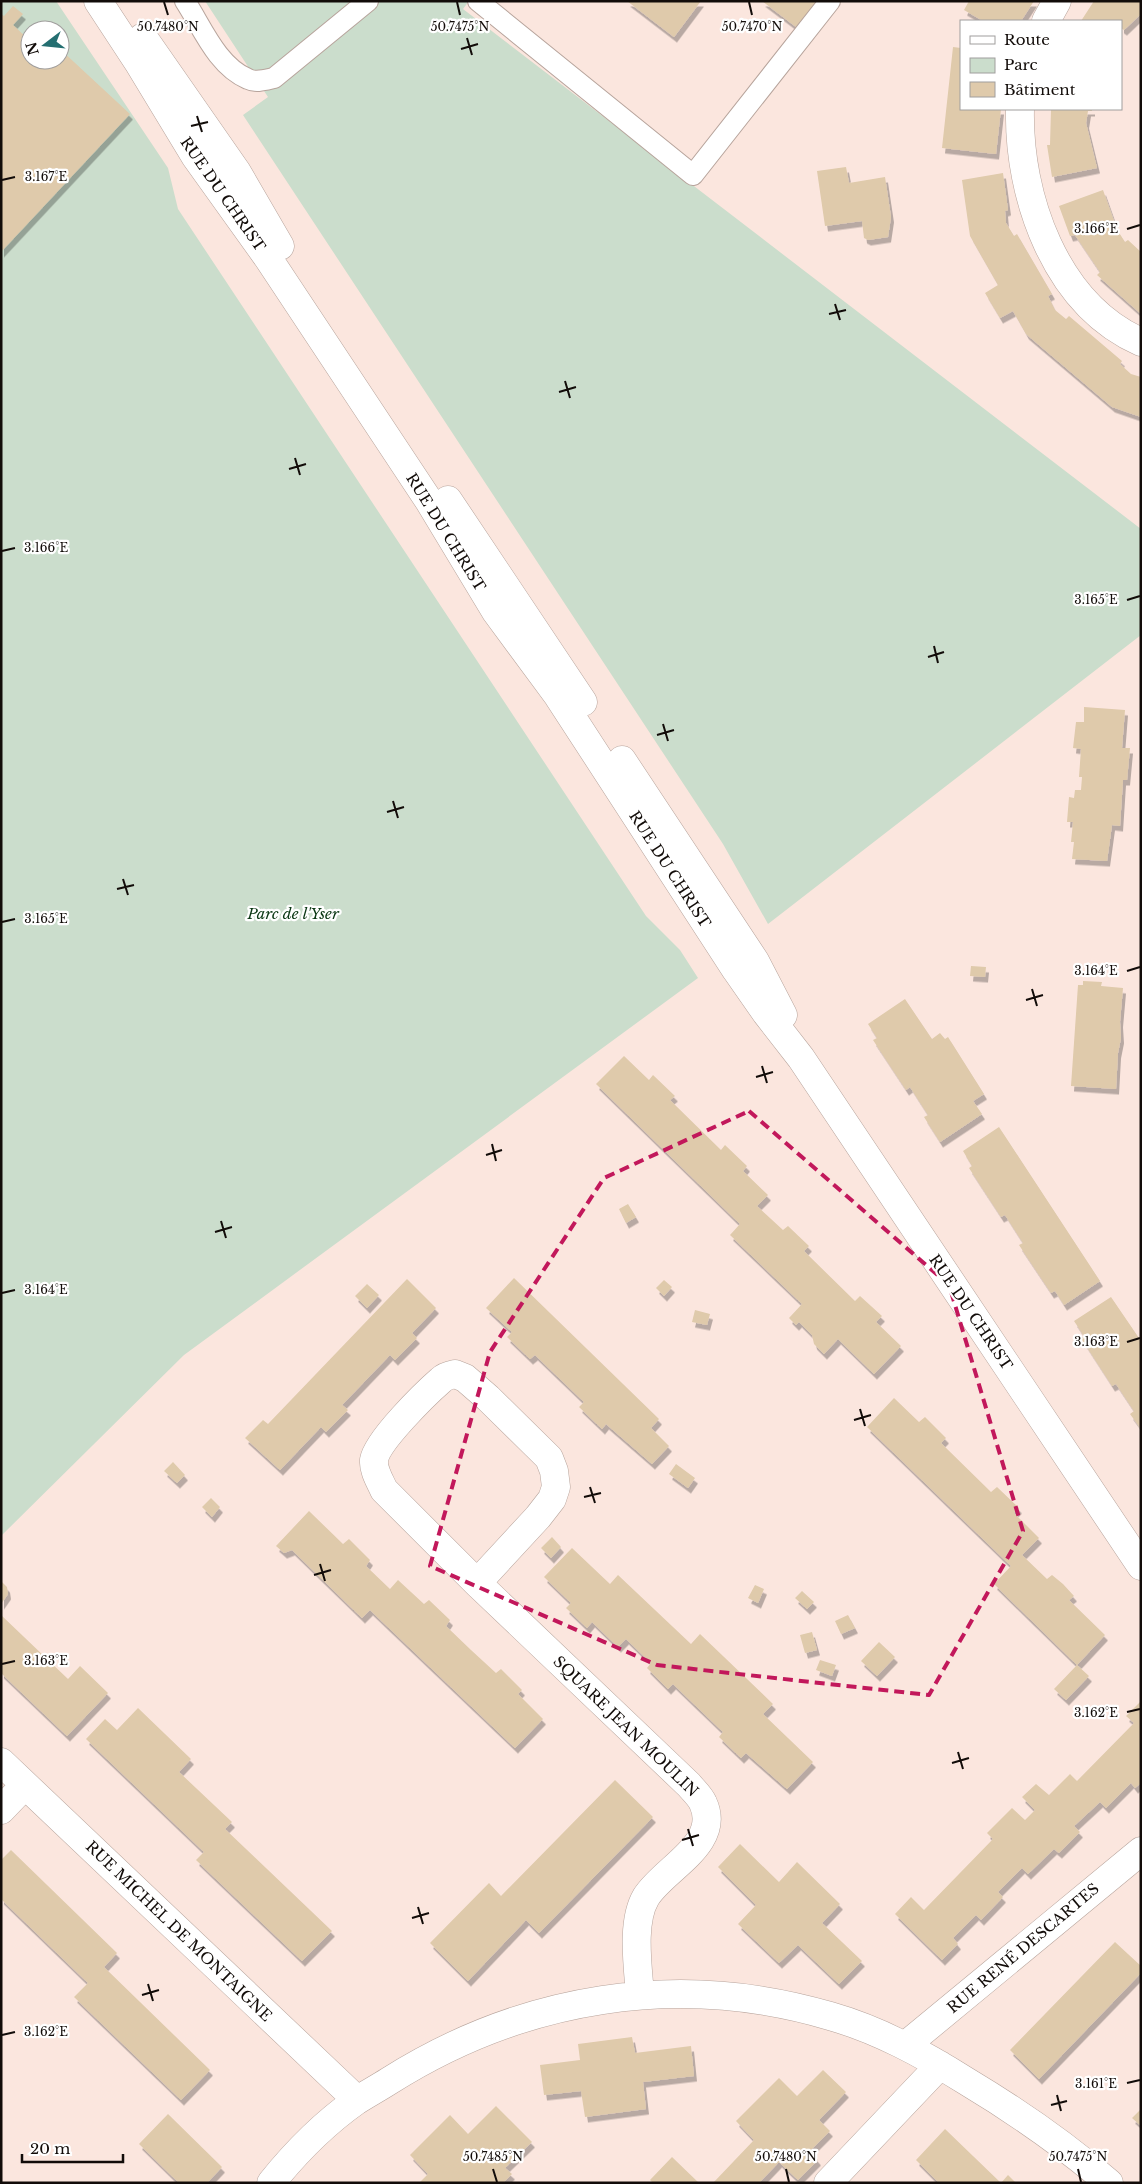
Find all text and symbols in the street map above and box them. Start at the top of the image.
text: 50.7480°N [137,19,199,34]
text: 50.7475°N [431,19,489,34]
text: 50.7470°N [722,19,782,34]
north arrow [20,20,70,70]
legend [960,20,1122,110]
text: Route [1004,30,1050,49]
text: N [22,40,43,57]
text: Parc [1004,55,1037,74]
text: Bâtiment [1004,80,1076,99]
street label: RUE DU CHRIST [176,133,270,255]
text: 3.167°E [25,169,68,184]
text: 3.166°E [1074,221,1118,236]
street label: RUE DU CHRIST [402,470,490,594]
text: 3.166°E [24,540,68,555]
text: 3.165°E [1074,592,1118,607]
street label: RUE DU CHRIST [625,807,715,931]
park label: Parc de l'Yser [246,904,340,923]
text: 3.165°E [24,911,68,926]
text: 3.164°E [1074,963,1118,978]
street label: RUE DU CHRIST [925,1251,1017,1373]
text: 3.164°E [24,1282,68,1297]
text: 3.163°E [1074,1334,1118,1349]
street label: SQUARE JEAN MOULIN [549,1652,703,1800]
text: 3.163°E [24,1653,68,1668]
text: 3.162°E [1074,1705,1118,1720]
street label: RUE MICHEL DE MONTAIGNE [82,1837,276,2025]
street label: RUE RENÉ DESCARTES [943,1879,1103,2017]
text: 3.162°E [24,2024,68,2039]
text: 3.161°E [1075,2076,1117,2091]
scale bar [22,2132,124,2164]
text: 20 m [30,2139,70,2158]
text: 50.7485°N [463,2149,523,2164]
text: 50.7480°N [755,2149,817,2164]
text: 50.7475°N [1049,2149,1107,2164]

